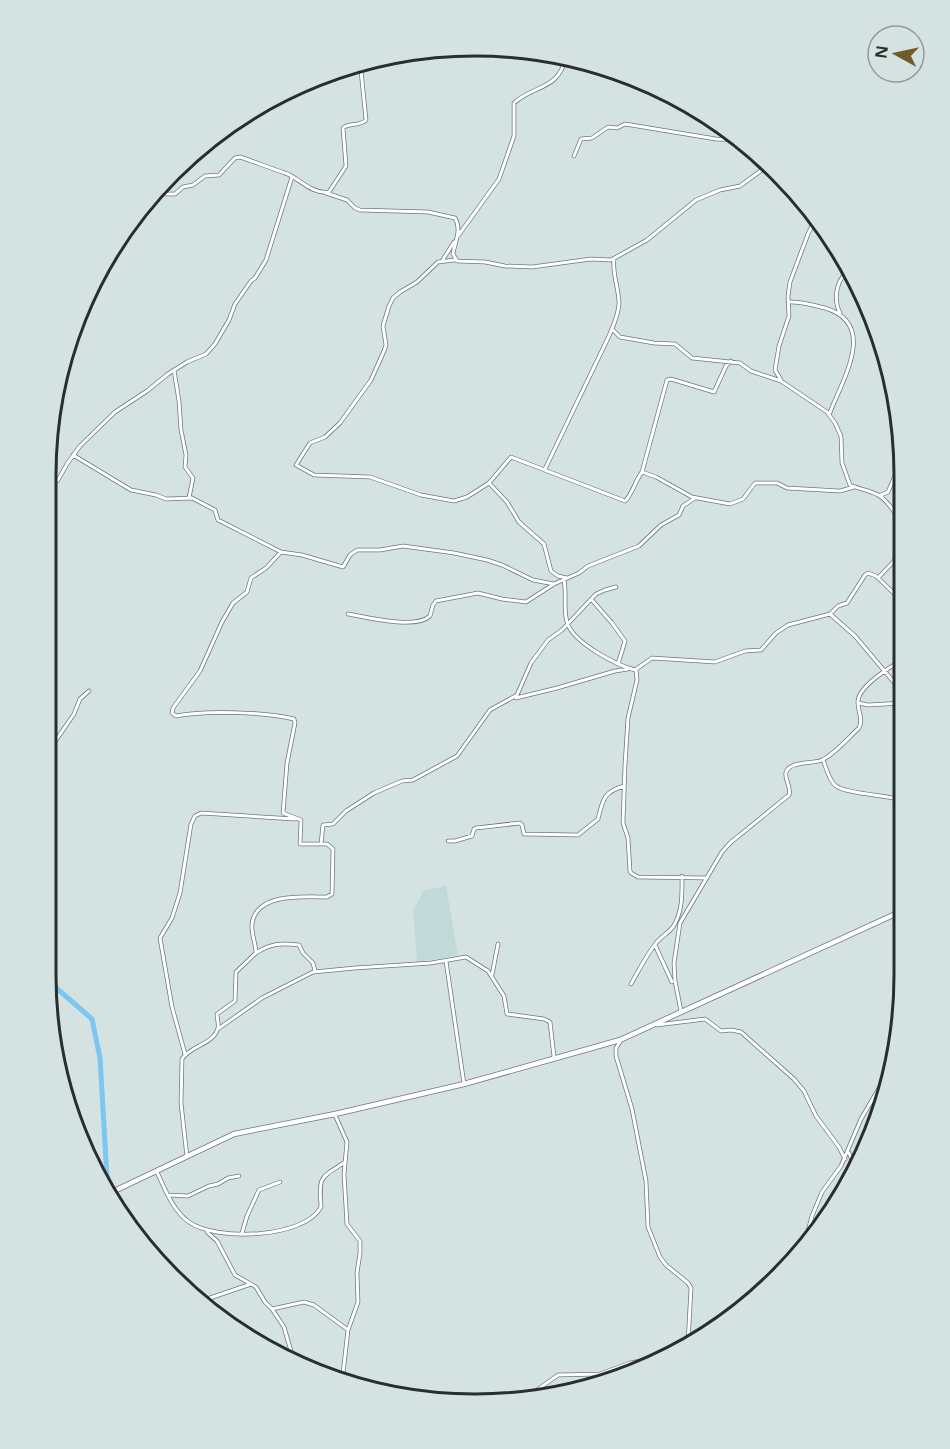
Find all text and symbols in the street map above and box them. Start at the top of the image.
north arrow [866,24,926,84]
text: N [869,44,893,60]

